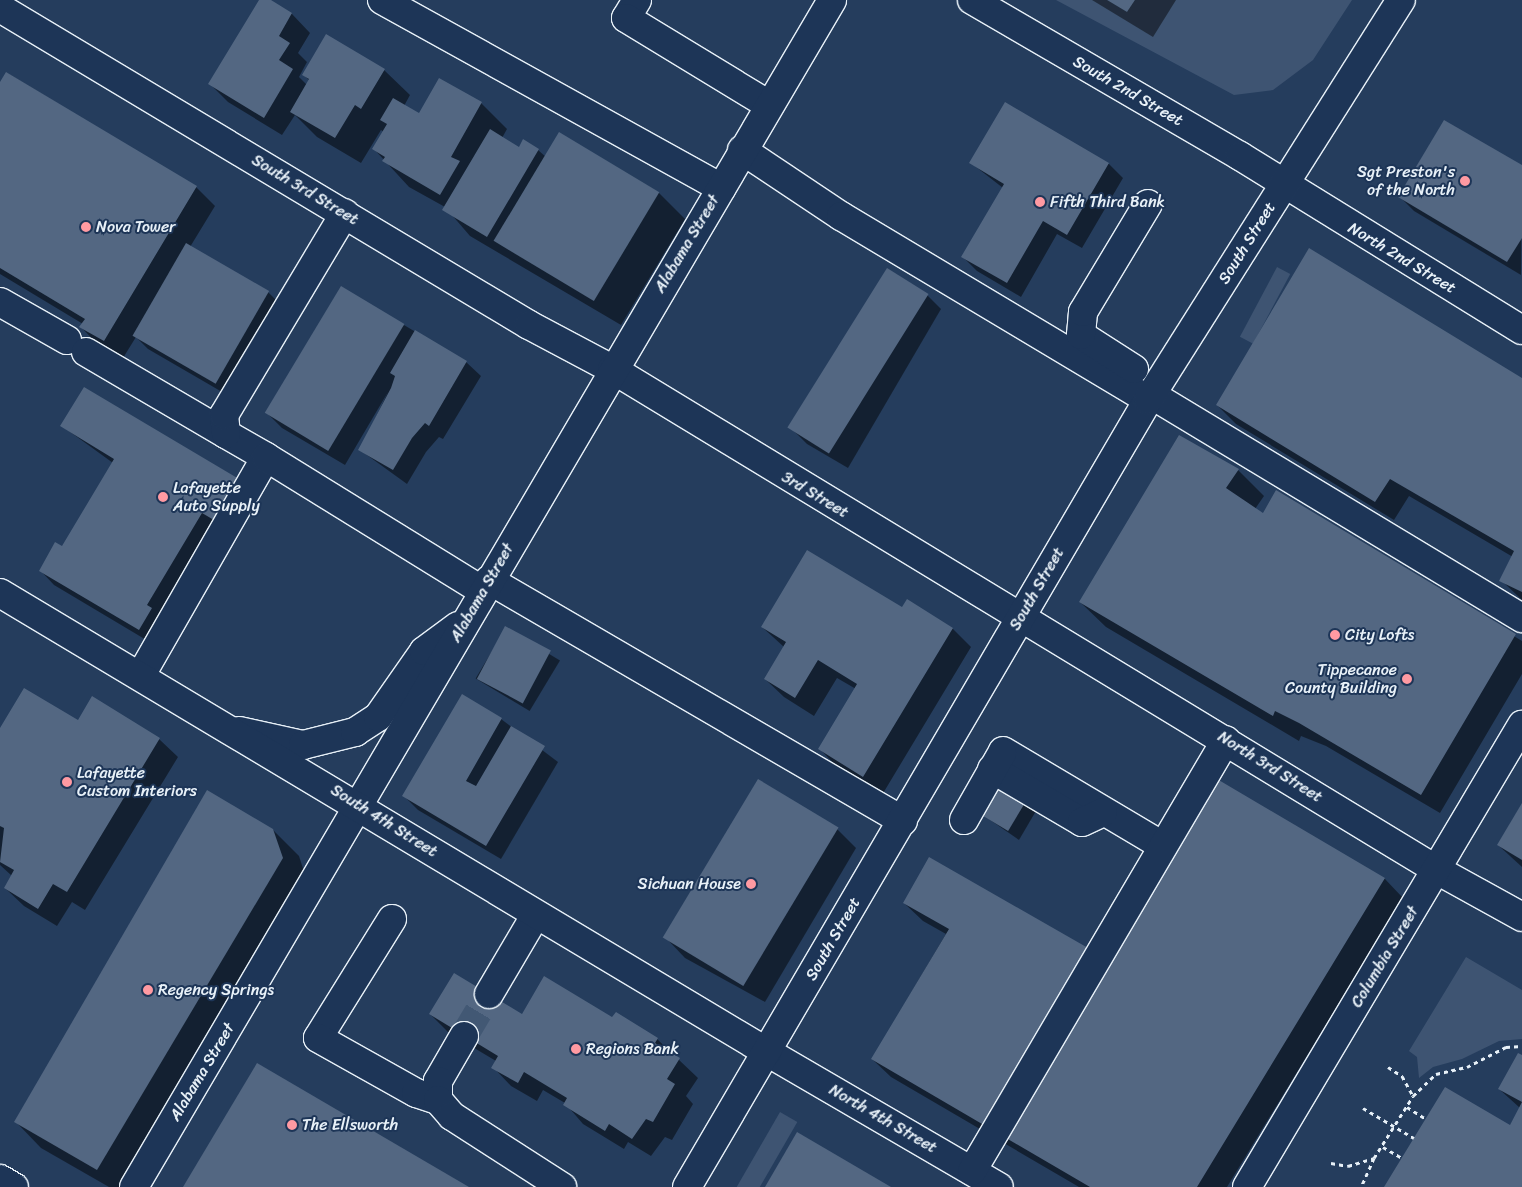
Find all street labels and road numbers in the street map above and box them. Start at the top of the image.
street label: South 2nd Street [1070,52,1186,130]
street label: South 3rd Street [248,151,362,229]
street label: Alabama Street [650,192,724,296]
street label: South Street [1214,199,1280,287]
street label: North 2nd Street [1345,218,1459,298]
street label: 3rd Street [778,468,852,522]
street label: Alabama Street [446,540,518,646]
street label: South Street [1005,544,1069,634]
street label: North 3rd Street [1214,727,1326,807]
street label: South 4th Street [327,780,441,862]
street label: South Street [801,894,865,984]
street label: Columbia Street [1347,903,1423,1011]
street label: Alabama Street [165,1020,239,1124]
street label: North 4th Street [826,1080,940,1158]

